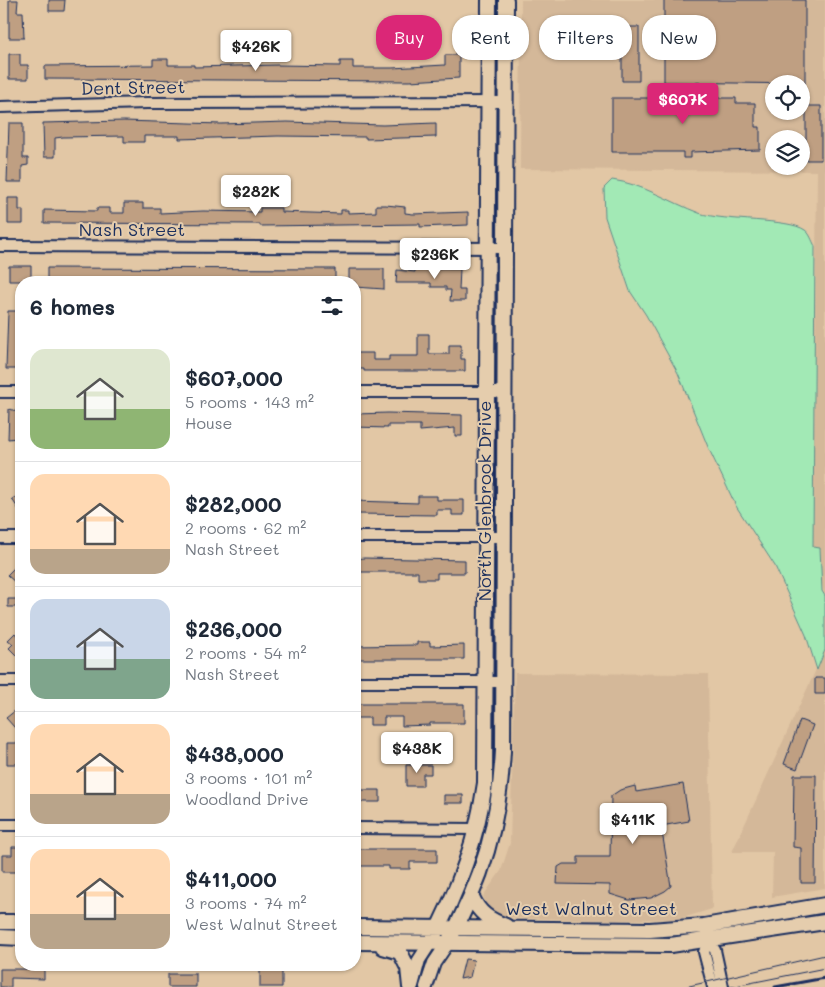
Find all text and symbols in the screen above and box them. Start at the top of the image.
chip: Buy [376,15,442,60]
chip: Rent [452,15,529,60]
chip: Filters [539,15,632,60]
chip: New [642,15,716,60]
pin: $426K [221,30,291,72]
text: $426K [231,35,281,56]
street label: Dent Street [81,74,185,100]
map controls [765,75,810,175]
button: locate [765,75,810,120]
pin: $607K [648,82,718,125]
text: $607K [658,88,708,109]
button: layers [765,130,810,175]
pin: $282K [221,174,291,217]
text: $282K [232,180,280,201]
street label: Nash Street [79,217,185,241]
pin: $236K [400,238,470,280]
text: $236K [411,243,459,264]
icon: filters [318,292,346,320]
text: 6 homes [30,293,115,320]
text: $607,000 [185,364,283,391]
icon: home [70,369,130,429]
text: 5 rooms · 143 m² [185,391,314,412]
street label: North Glenbrook Drive [472,401,496,601]
text: House [185,412,232,433]
text: $282,000 [185,490,281,517]
icon: home [70,494,130,554]
text: 2 rooms · 62 m² [185,517,306,538]
text: Nash Street [185,538,280,559]
text: $236,000 [185,615,282,642]
icon: home [70,619,130,679]
text: 2 rooms · 54 m² [185,642,306,663]
text: Nash Street [185,663,280,684]
pin: $438K [382,732,452,774]
text: $438K [392,737,442,758]
text: $438,000 [185,740,284,767]
icon: home [70,744,130,804]
text: 3 rooms · 101 m² [185,767,312,788]
text: Woodland Drive [185,788,309,809]
pin: $411K [598,802,668,845]
text: $411K [611,808,655,829]
text: $411,000 [185,865,277,892]
icon: home [70,869,130,929]
text: 3 rooms · 74 m² [185,892,306,913]
street label: West Walnut Street [505,896,677,920]
text: West Walnut Street [185,913,338,934]

